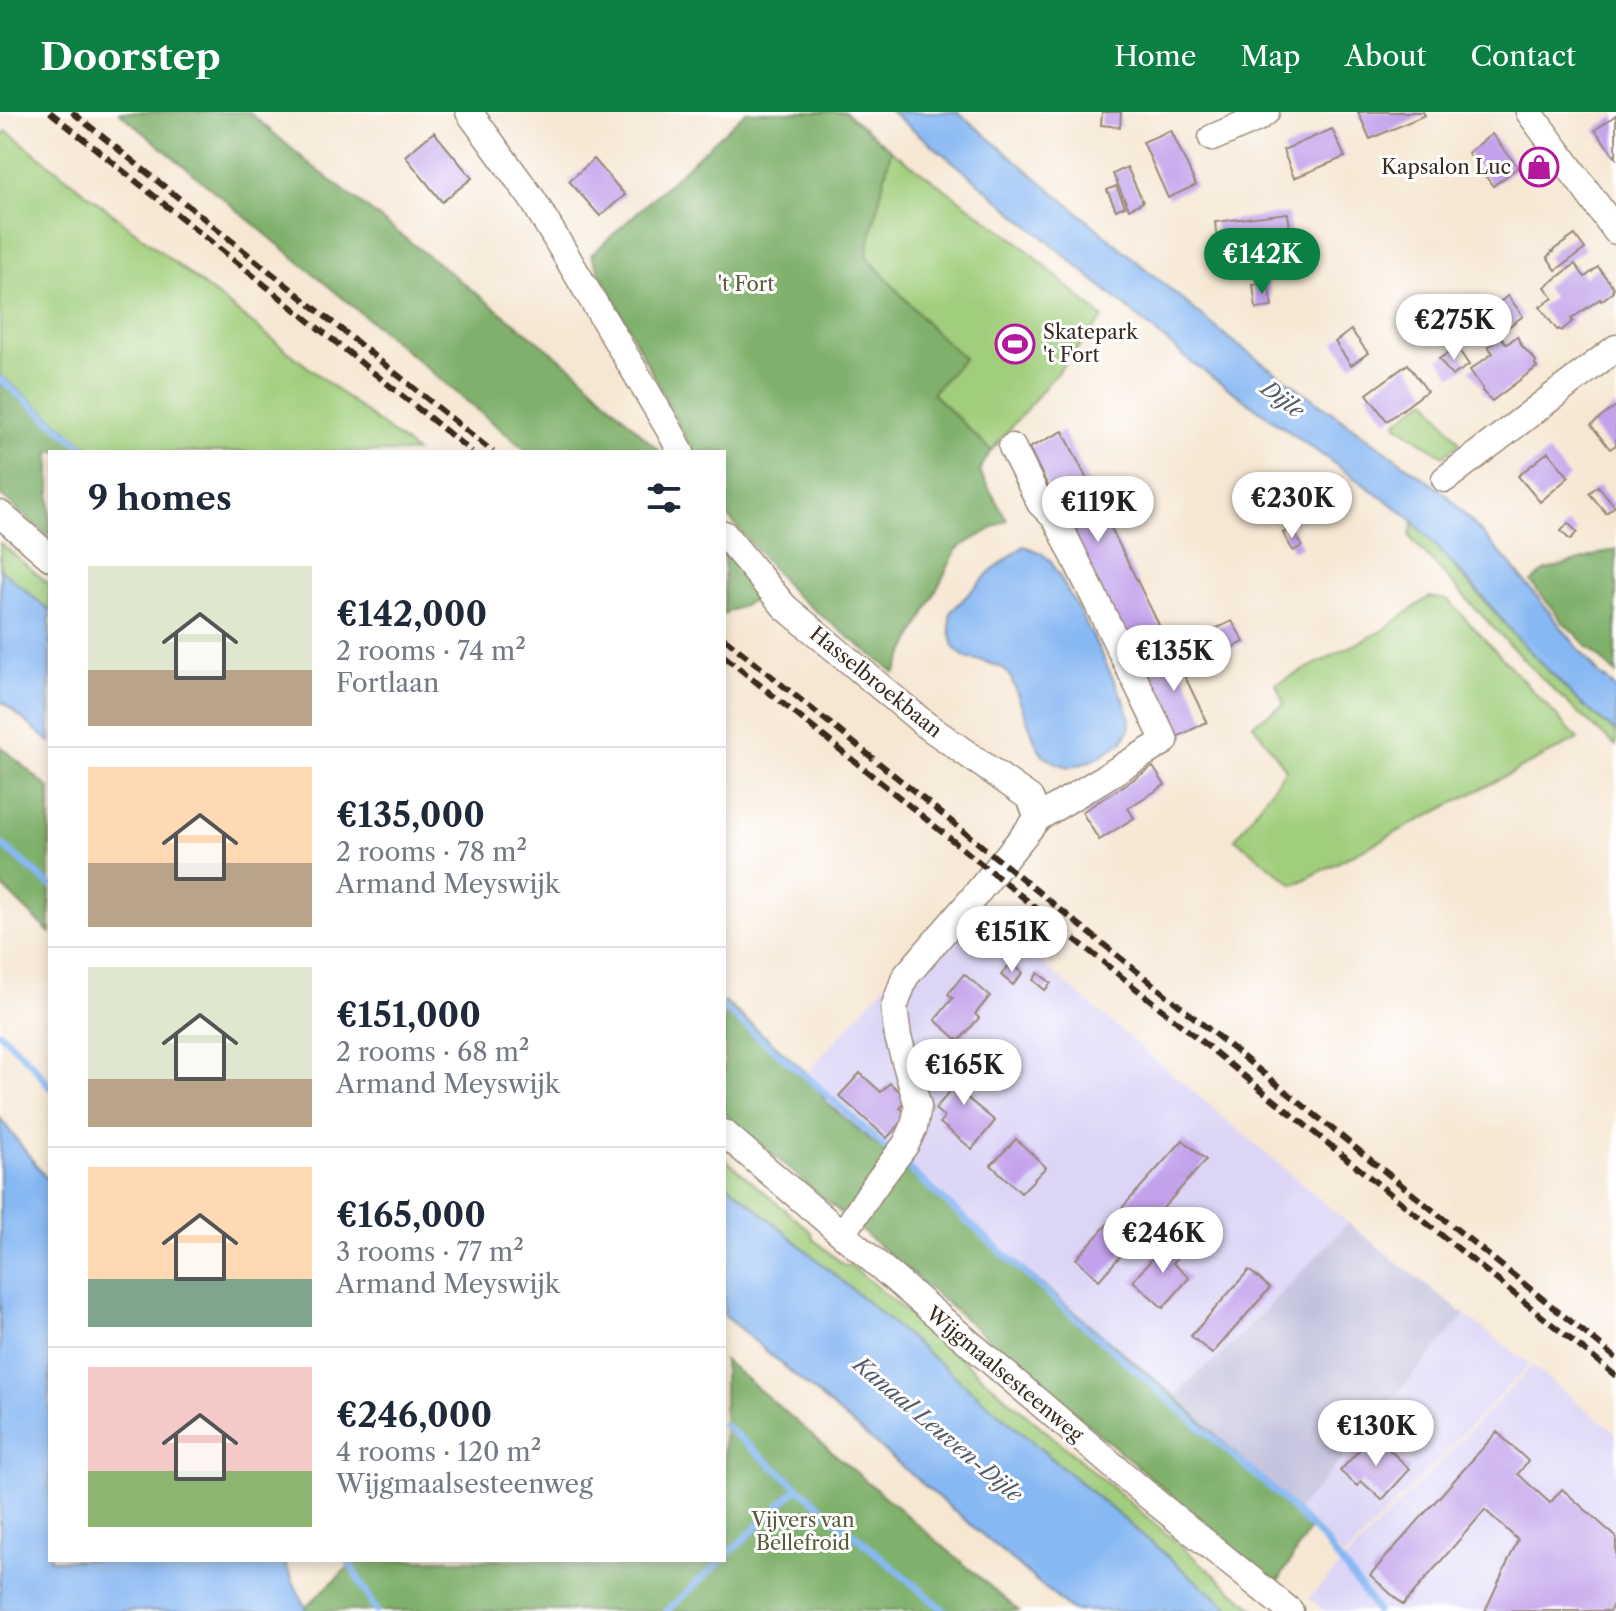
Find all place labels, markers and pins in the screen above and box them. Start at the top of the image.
shop icon: Kapsalon Luc [1518,146,1560,188]
place label: Kapsalon Luc [1381,155,1511,179]
pin: €142K [1206,228,1318,296]
pin: €275K [1398,294,1510,362]
place label: Skatepark 't Fort [1043,320,1139,367]
sports icon: Skatepark 't Fort [994,323,1036,365]
pin: €230K [1236,472,1348,540]
pin: €119K [1042,476,1154,544]
pin: €135K [1118,625,1230,693]
pin: €151K [956,906,1068,974]
pin: €165K [908,1039,1020,1107]
pin: €246K [1107,1207,1219,1275]
pin: €130K [1320,1400,1432,1468]

